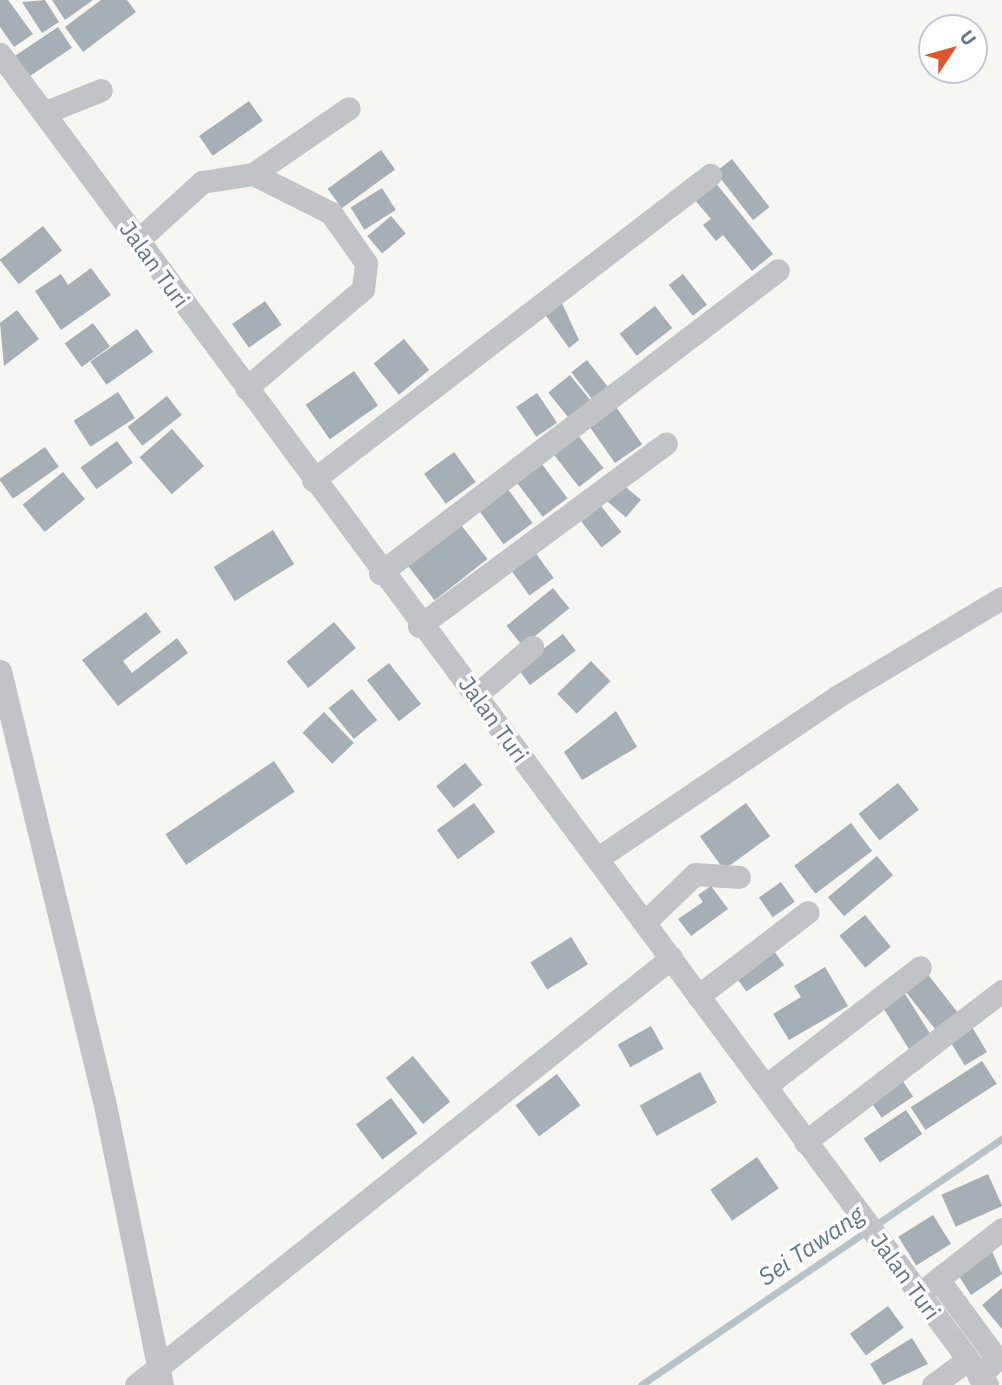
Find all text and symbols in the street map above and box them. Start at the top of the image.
north arrow [918,14,988,84]
text: U [955,25,982,50]
street label: Jalan Turi [114,215,196,313]
street label: Jalan Turi [453,670,535,768]
water label: Sei Tawang [753,1200,869,1292]
street label: Jalan Turi [865,1227,947,1325]

